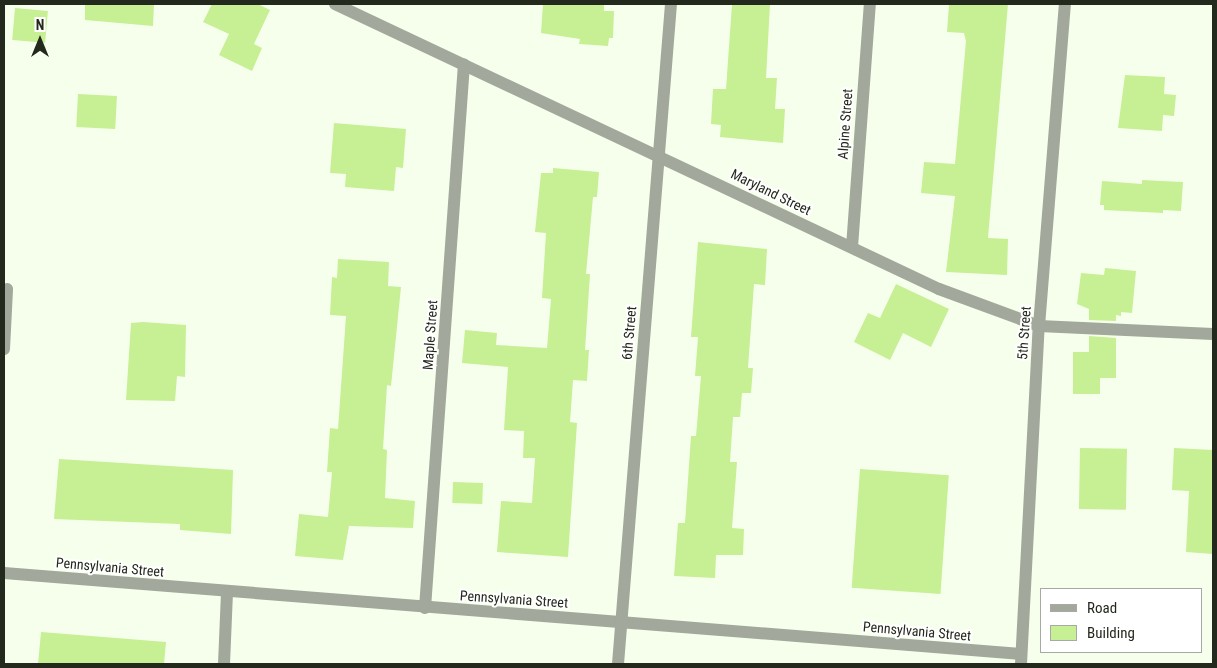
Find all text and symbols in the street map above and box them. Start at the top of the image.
north arrow [15,15,65,65]
text: N [36,17,44,33]
street label: Alpine Street [834,88,856,160]
street label: Maryland Street [728,165,814,219]
street label: Maple Street [419,300,441,370]
street label: 6th Street [618,305,640,361]
street label: 5th Street [1014,306,1034,360]
street label: Pennsylvania Street [55,554,165,580]
street label: Pennsylvania Street [459,587,569,611]
legend [1040,588,1202,653]
text: Road [1087,599,1117,617]
street label: Pennsylvania Street [862,618,972,644]
text: Building [1087,624,1135,642]

